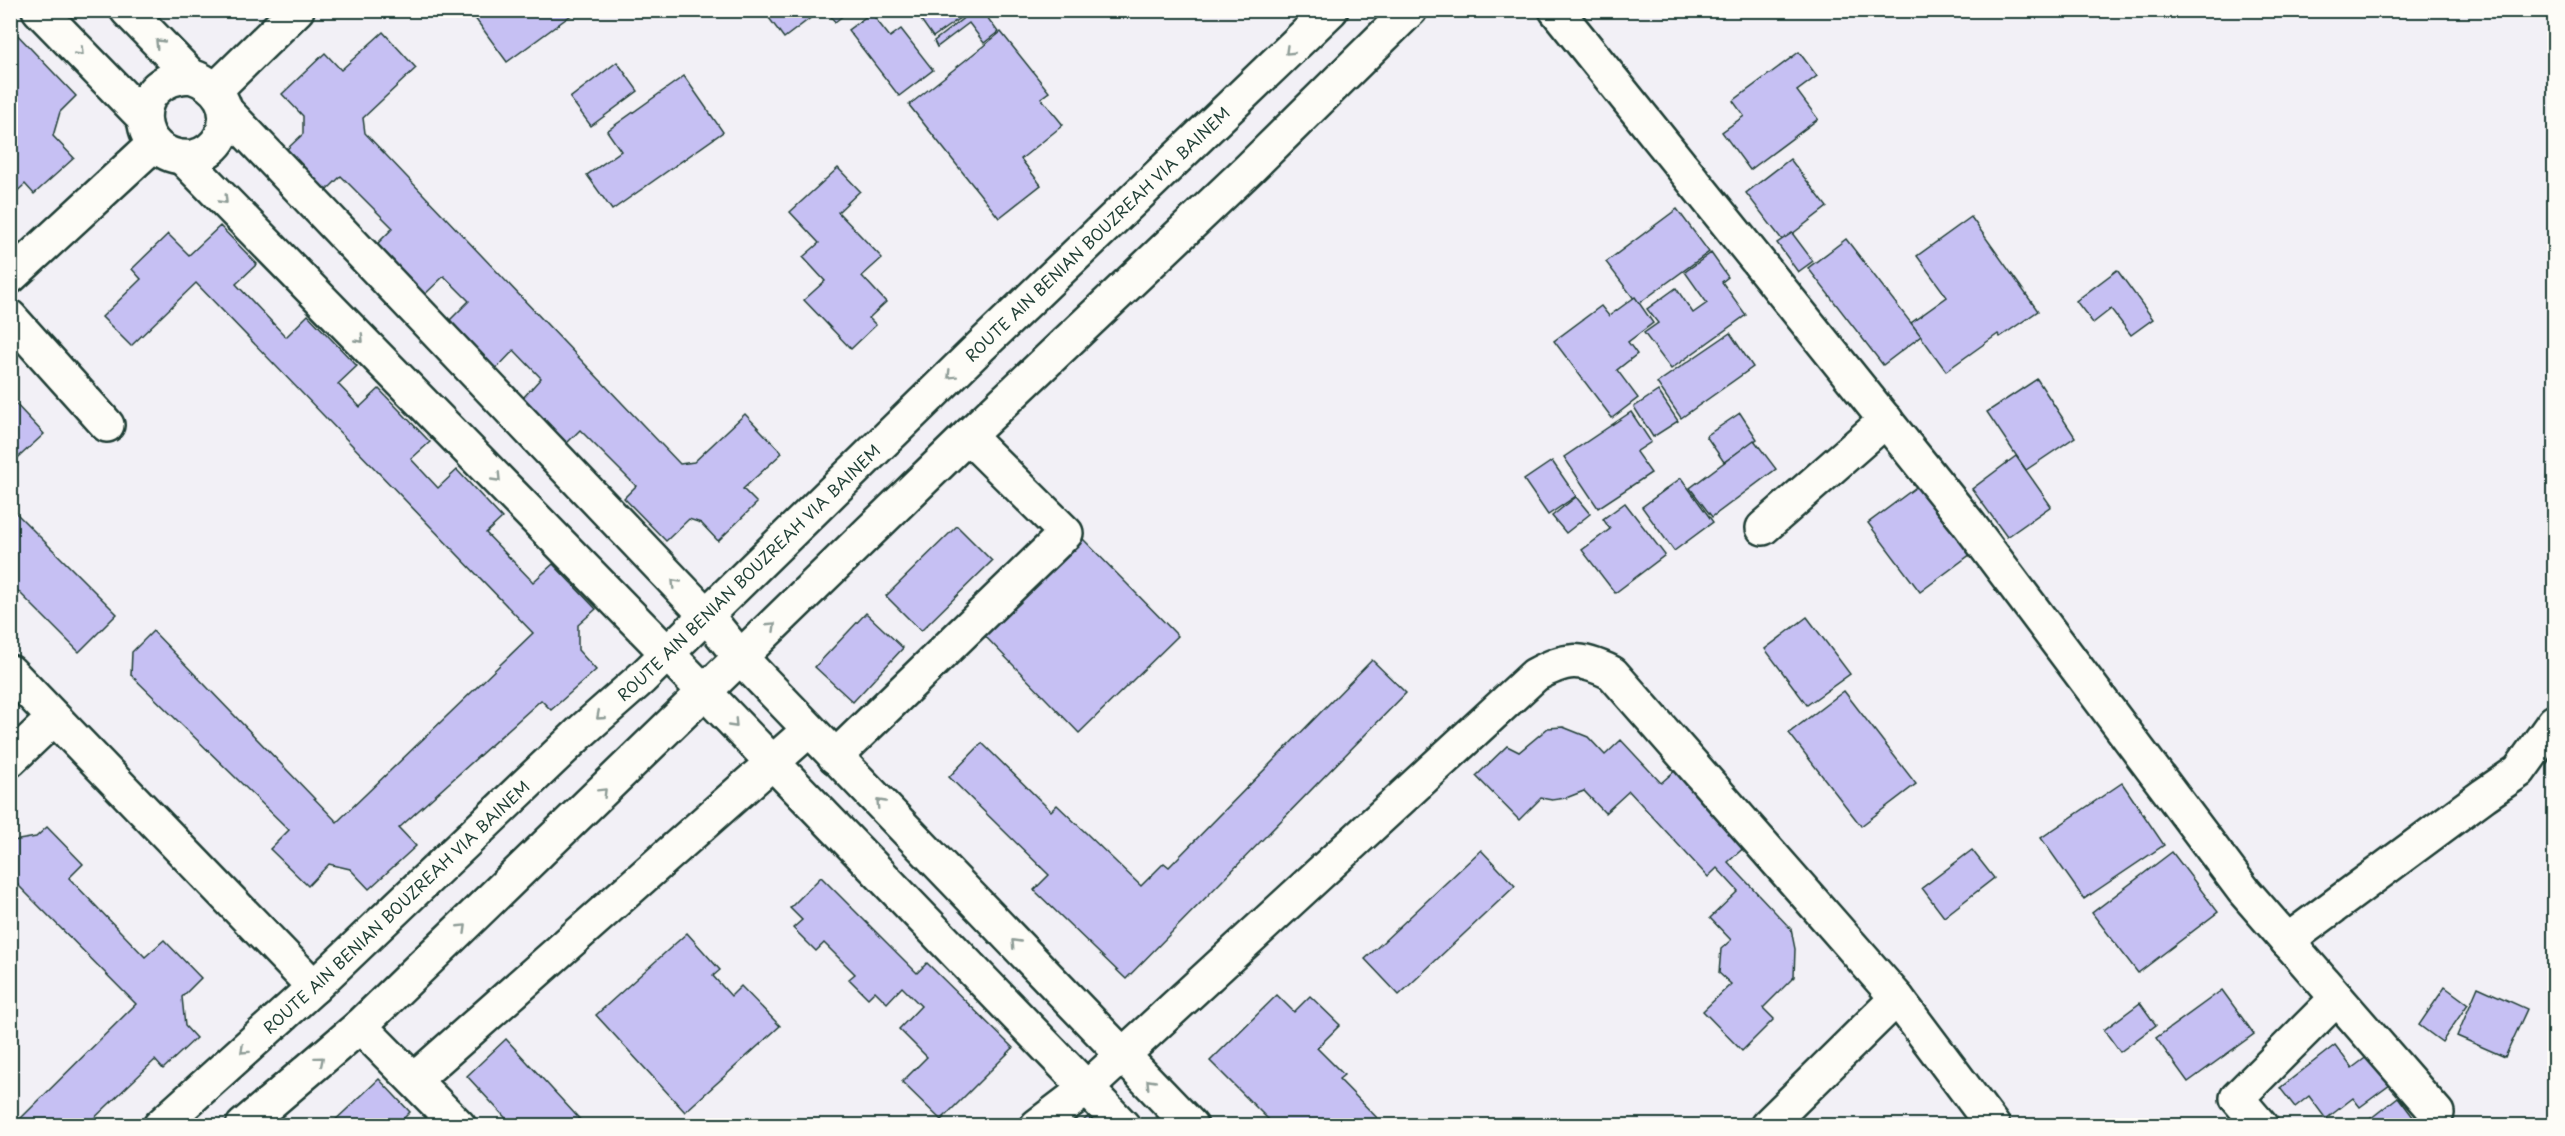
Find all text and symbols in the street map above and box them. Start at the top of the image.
one-way arrow [156,40,167,51]
one-way arrow [1285,44,1295,55]
one-way arrow [73,45,84,56]
street label: ROUTE AIN BENIAN BOUZREAH VIA BAINEM [959,101,1235,367]
one-way arrow [217,193,228,203]
one-way arrow [353,331,364,342]
one-way arrow [948,368,959,379]
street label: ROUTE AIN BENIAN BOUZREAH VIA BAINEM [611,438,885,706]
one-way arrow [489,471,500,482]
one-way arrow [672,580,683,591]
one-way arrow [766,622,776,633]
one-way arrow [596,709,607,720]
one-way arrow [727,717,738,728]
street label: ROUTE AIN BENIAN BOUZREAH VIA BAINEM [257,774,534,1039]
one-way arrow [595,788,606,799]
one-way arrow [876,799,887,810]
one-way arrow [456,924,467,935]
one-way arrow [1011,939,1022,950]
one-way arrow [240,1043,251,1054]
one-way arrow [313,1057,324,1068]
one-way arrow [1147,1080,1158,1091]

